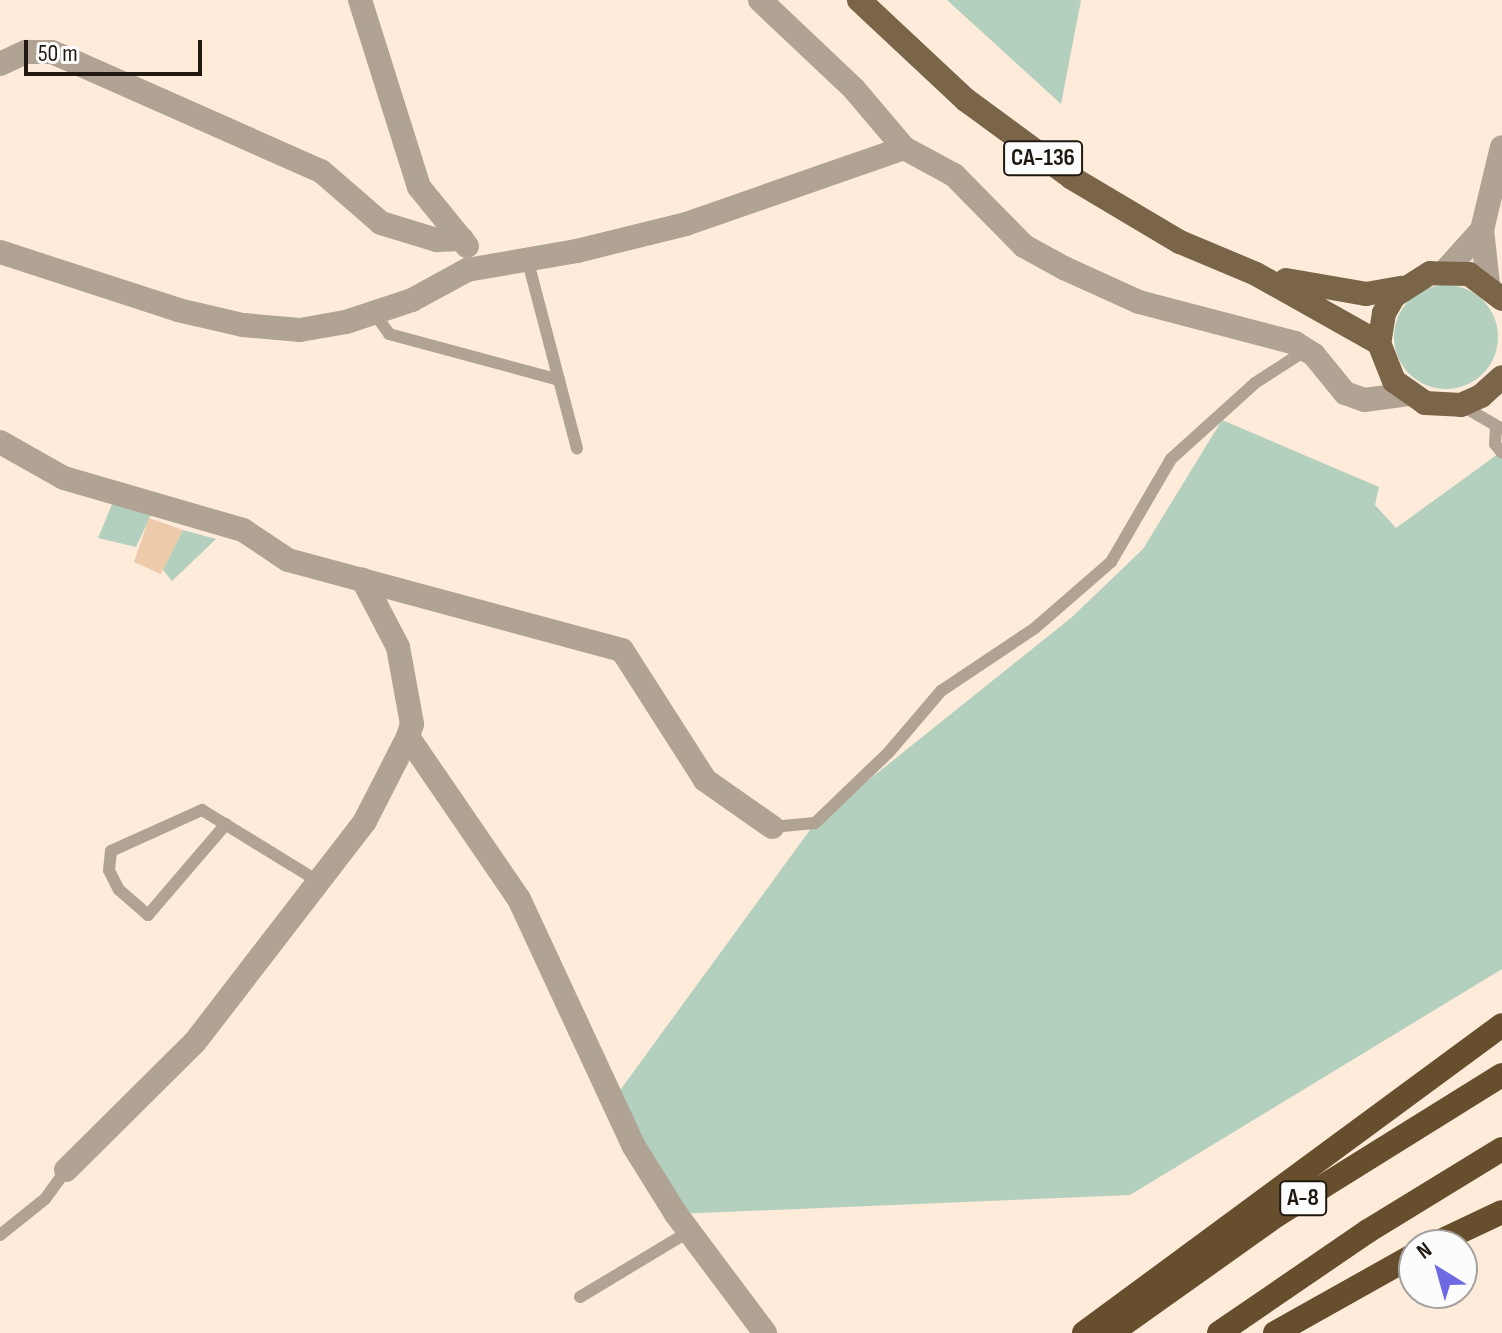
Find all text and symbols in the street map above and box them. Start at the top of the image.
scale bar [28,24,206,74]
text: 50 m [38,39,78,68]
road number: CA-136 [1003,138,1083,178]
road number: A-8 [1279,1178,1327,1218]
north arrow [1398,1229,1478,1309]
text: N [1412,1237,1437,1265]

